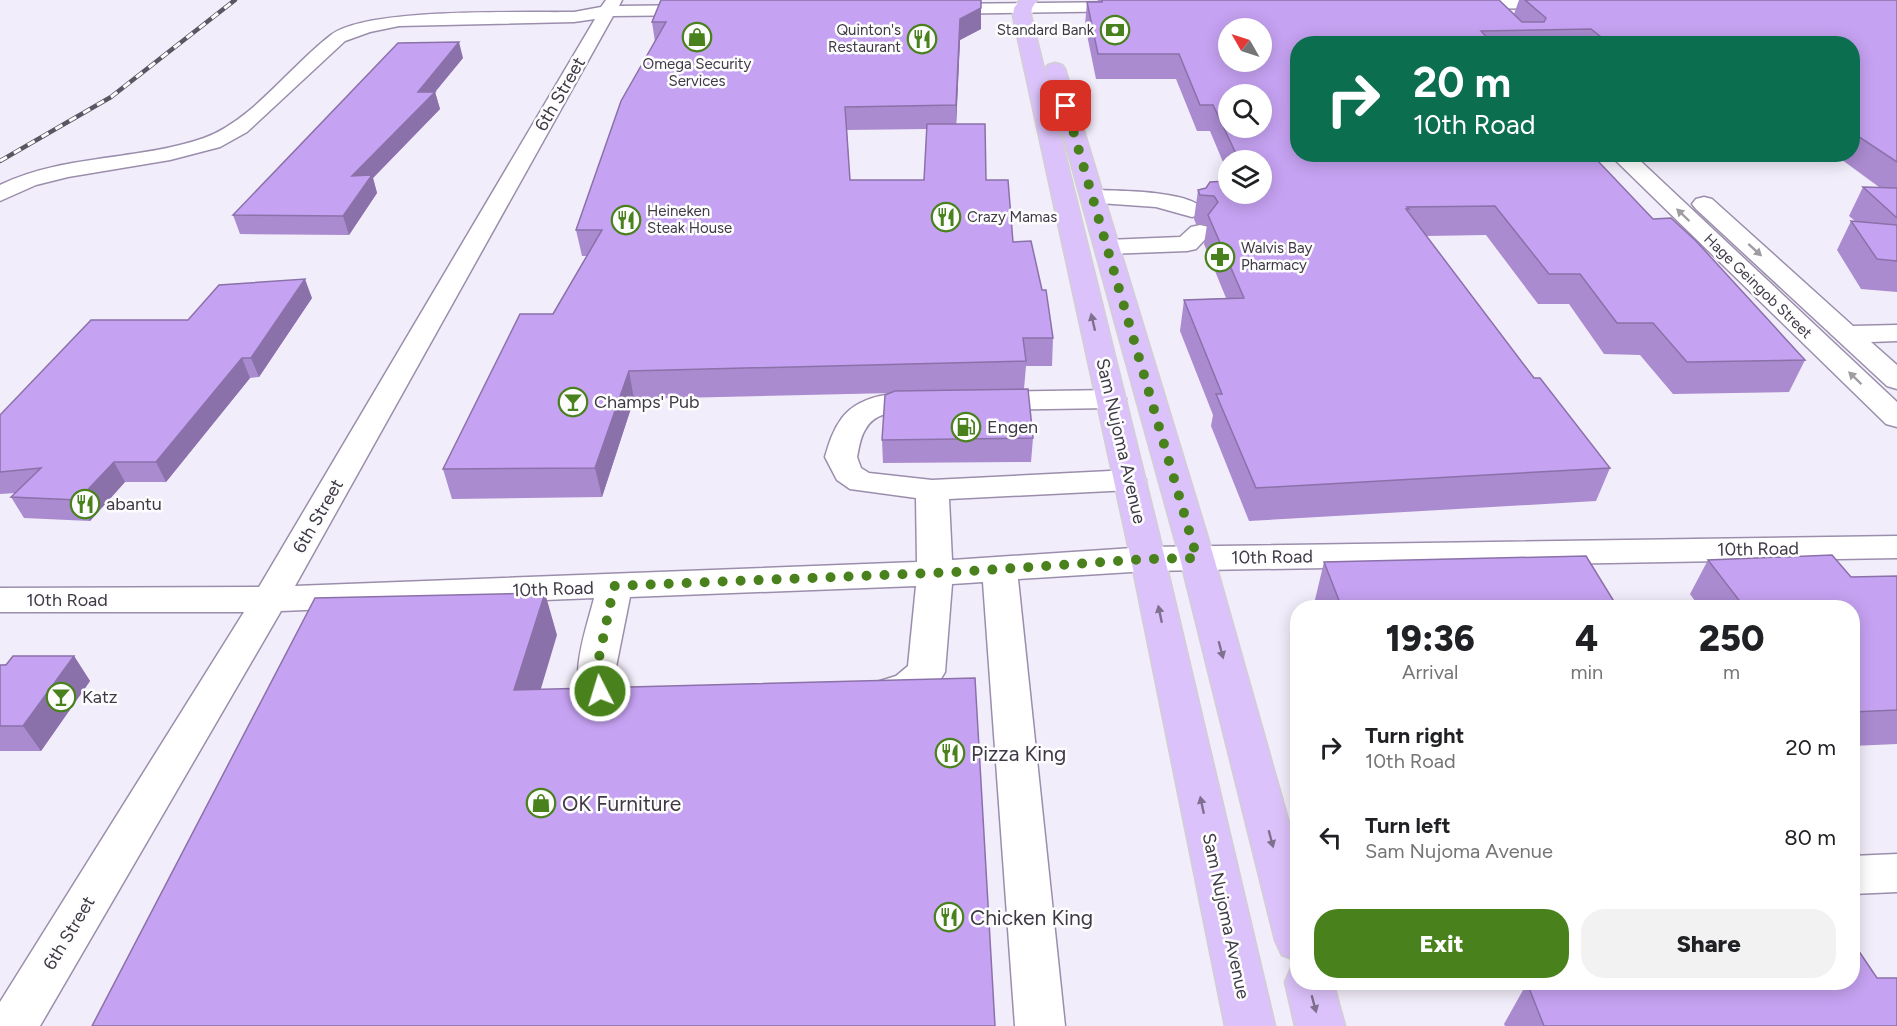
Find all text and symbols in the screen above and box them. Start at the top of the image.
bank icon: Standard Bank [1099,14,1131,46]
north arrow [1218,18,1272,72]
map controls [1218,18,1272,204]
shop icon: Omega Security Services [681,21,713,53]
place label: Quinton's Restaurant [828,21,901,56]
place label: Standard Bank [997,21,1095,39]
restaurant icon: Quinton's Restaurant [906,23,938,55]
street label: 6th Street [530,53,590,135]
place label: Omega Security Services [643,55,751,90]
text: 20 m [1413,57,1511,108]
icon: right [1314,60,1392,138]
pin [1040,80,1091,131]
button: search [1218,84,1272,138]
icon: arrive [1049,89,1082,122]
text: 10th Road [1413,108,1536,141]
button: layers [1218,150,1272,204]
restaurant icon: Crazy Mamas [930,201,962,233]
place label: Heineken Steak House [647,202,732,237]
restaurant icon: Heineken Steak House [610,204,642,236]
place label: Crazy Mamas [967,208,1057,226]
one-way arrow [1676,208,1690,222]
street label: Hage Geingob Street [1700,230,1816,342]
place label: Walvis Bay Pharmacy [1241,239,1312,274]
pharmacy icon: Walvis Bay Pharmacy [1204,241,1236,273]
one-way arrow [1747,243,1762,256]
one-way arrow [1088,313,1098,331]
street label: Sam Nujoma Avenue [1091,356,1151,526]
one-way arrow [1847,371,1862,385]
bar icon: Champs' Pub [557,386,589,418]
place label: Champs' Pub [594,391,700,413]
fuel station icon: Engen [950,411,982,443]
place label: Engen [987,416,1038,438]
street label: 6th Street [288,475,348,557]
restaurant icon: abantu [69,488,101,520]
place label: abantu [106,493,162,515]
street label: 10th Road [1717,537,1799,561]
street label: 10th Road [1231,545,1313,569]
street label: 10th Road [512,577,594,601]
street label: 10th Road [26,589,108,611]
one-way arrow [1155,604,1164,623]
text: 19:36 [1386,617,1475,660]
text: 4 [1575,617,1598,660]
text: 250 [1699,617,1764,660]
one-way arrow [1217,641,1227,659]
position arrow [568,659,632,723]
text: Arrival [1402,660,1458,684]
text: min [1570,660,1603,684]
text: m [1723,660,1740,684]
bar icon: Katz [45,681,77,713]
place label: Katz [82,686,118,708]
text: Turn right [1365,722,1464,749]
icon: right [1314,731,1347,764]
text: 20 m [1785,734,1836,761]
restaurant icon: Pizza King [934,737,966,769]
place label: Pizza King [971,741,1066,766]
text: 10th Road [1365,749,1456,773]
shop icon: OK Furniture [525,787,557,819]
place label: OK Furniture [562,791,681,816]
one-way arrow [1196,795,1206,814]
text: Turn left [1365,812,1451,839]
icon: left [1314,821,1347,854]
text: 80 m [1784,824,1836,851]
one-way arrow [1267,830,1276,848]
street label: Sam Nujoma Avenue [1198,831,1254,1001]
text: Sam Nujoma Avenue [1365,839,1553,863]
street label: 6th Street [38,892,100,974]
restaurant icon: Chicken King [933,901,965,933]
place label: Chicken King [970,905,1093,930]
button: Exit [1314,909,1569,978]
button: Share [1581,909,1836,978]
one-way arrow [1310,995,1320,1013]

